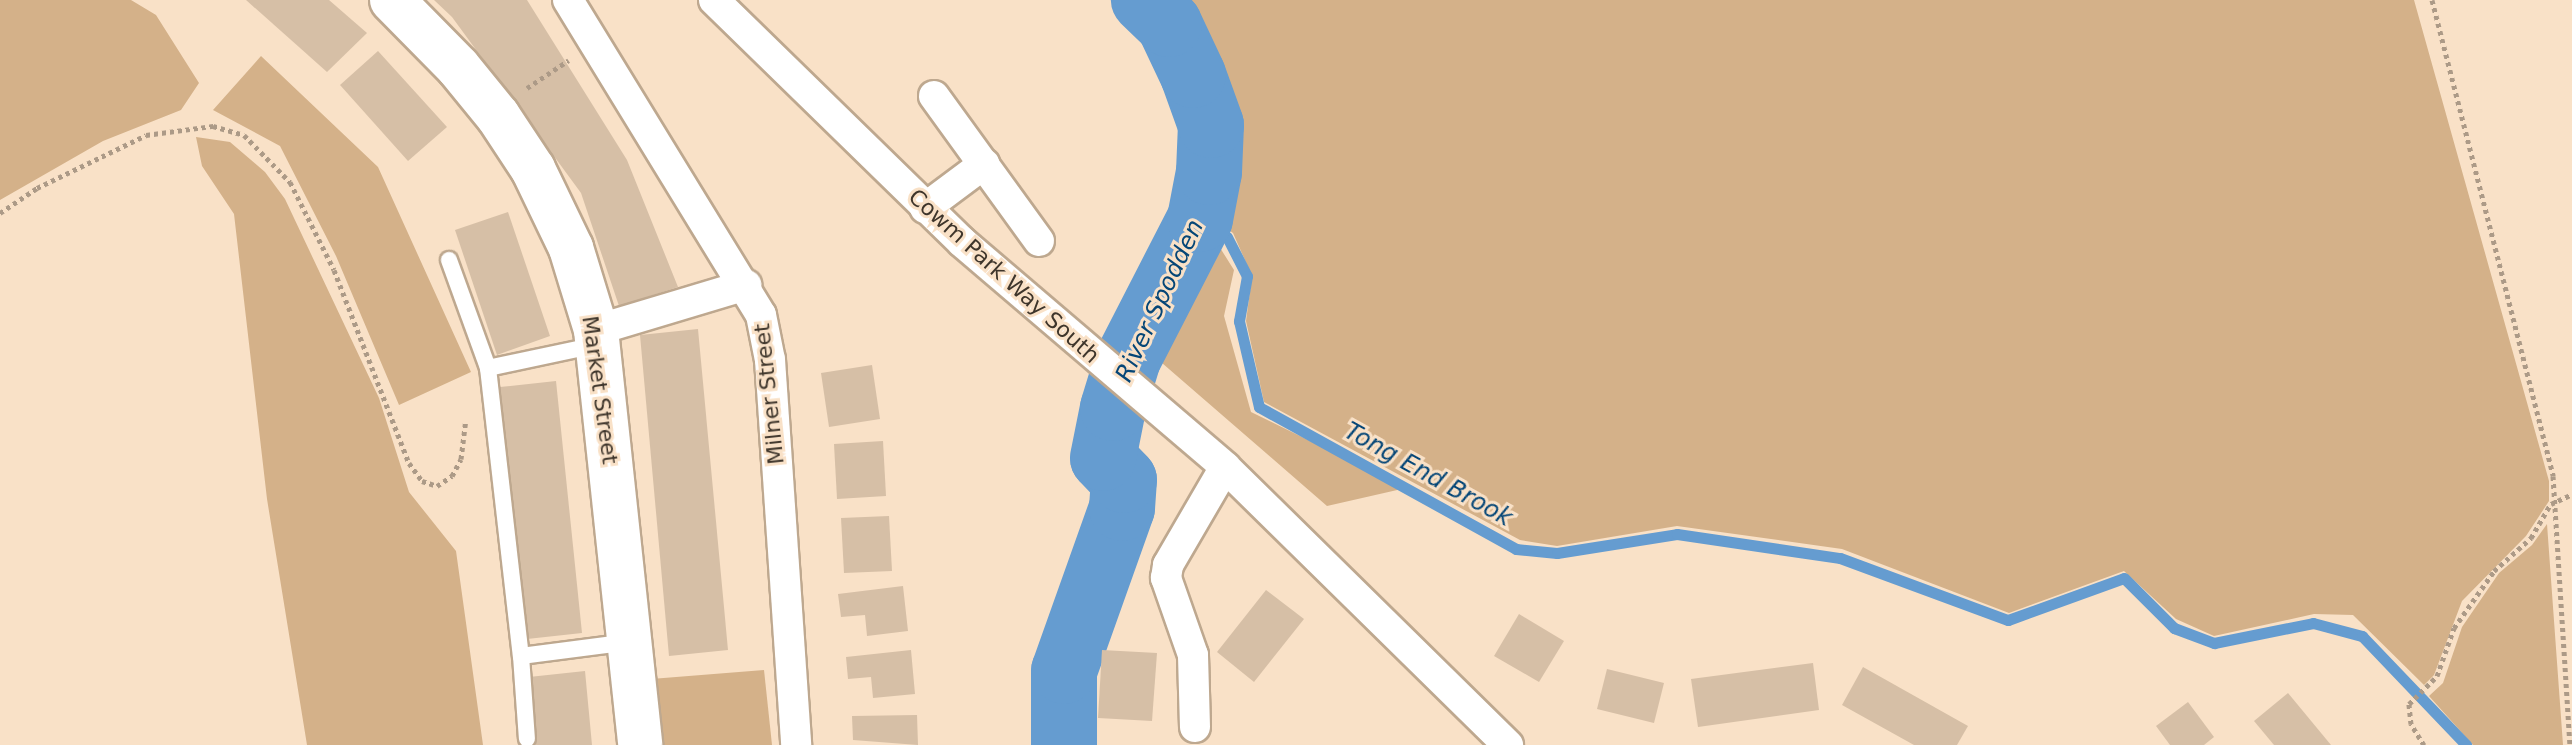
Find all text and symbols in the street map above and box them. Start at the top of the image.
street label: Cowm Park Way South [903,183,1105,369]
water label: River Spodden [1110,215,1210,387]
street label: Market Street [577,314,623,466]
street label: Milner Street [748,322,790,466]
water label: Tong End Brook [1339,417,1517,533]

